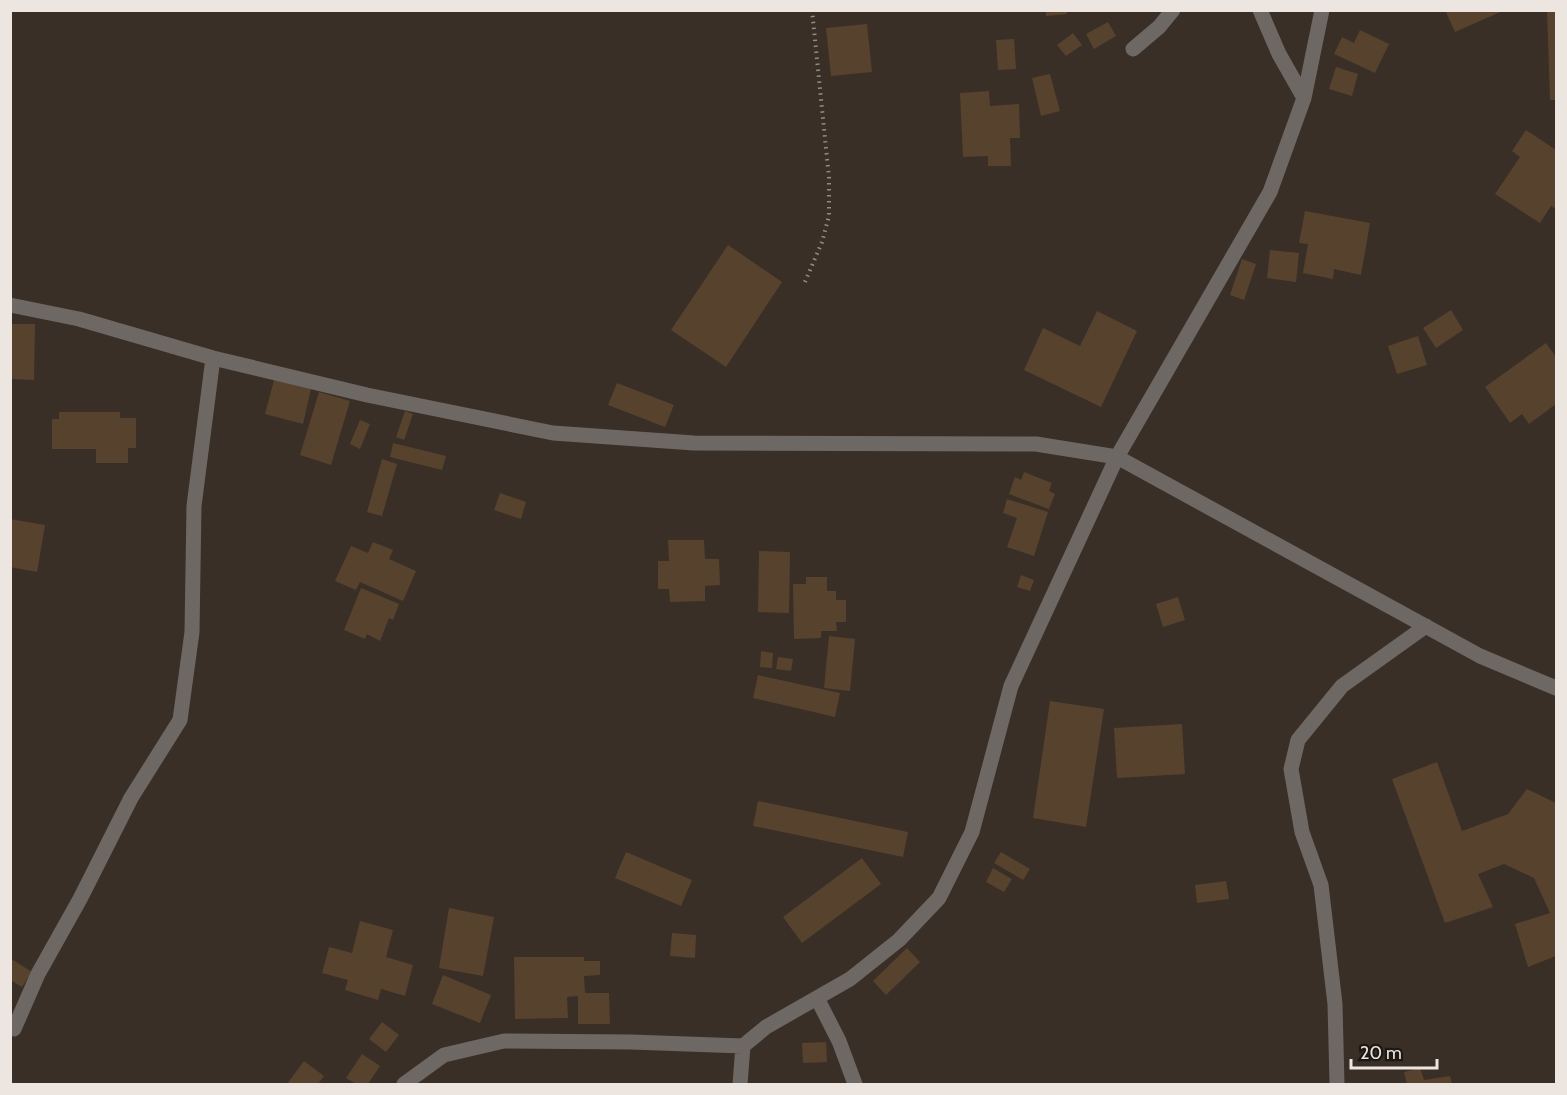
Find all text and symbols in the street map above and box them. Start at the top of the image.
scale bar [1351,1032,1436,1070]
text: 20 m [1360,1042,1402,1064]

